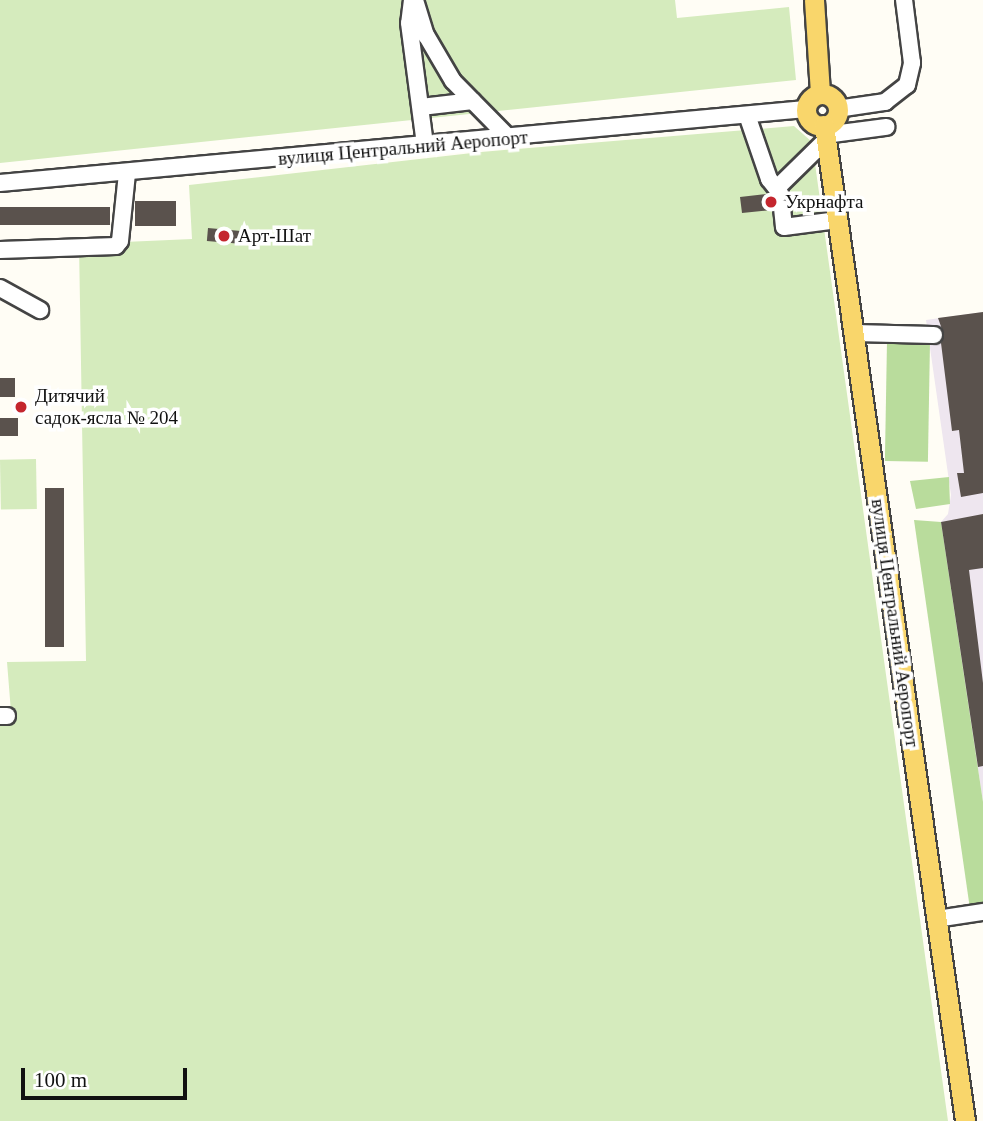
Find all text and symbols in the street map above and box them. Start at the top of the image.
street label: вулиця Центральний Аеропорт [277,126,529,170]
place label: Укрнафта [785,191,863,213]
marker: Укрнафта [763,194,779,210]
place label: Арт-Шат [238,225,311,247]
marker: Арт-Шат [216,228,232,244]
place label: Дитячий садок-ясла № 204 [35,385,178,429]
marker: Дитячий садок-ясла № 204 [13,399,29,415]
street label: вулиця Центральний Аеропорт [866,497,924,749]
scale bar [24,1054,191,1098]
text: 100 m [34,1068,87,1092]

